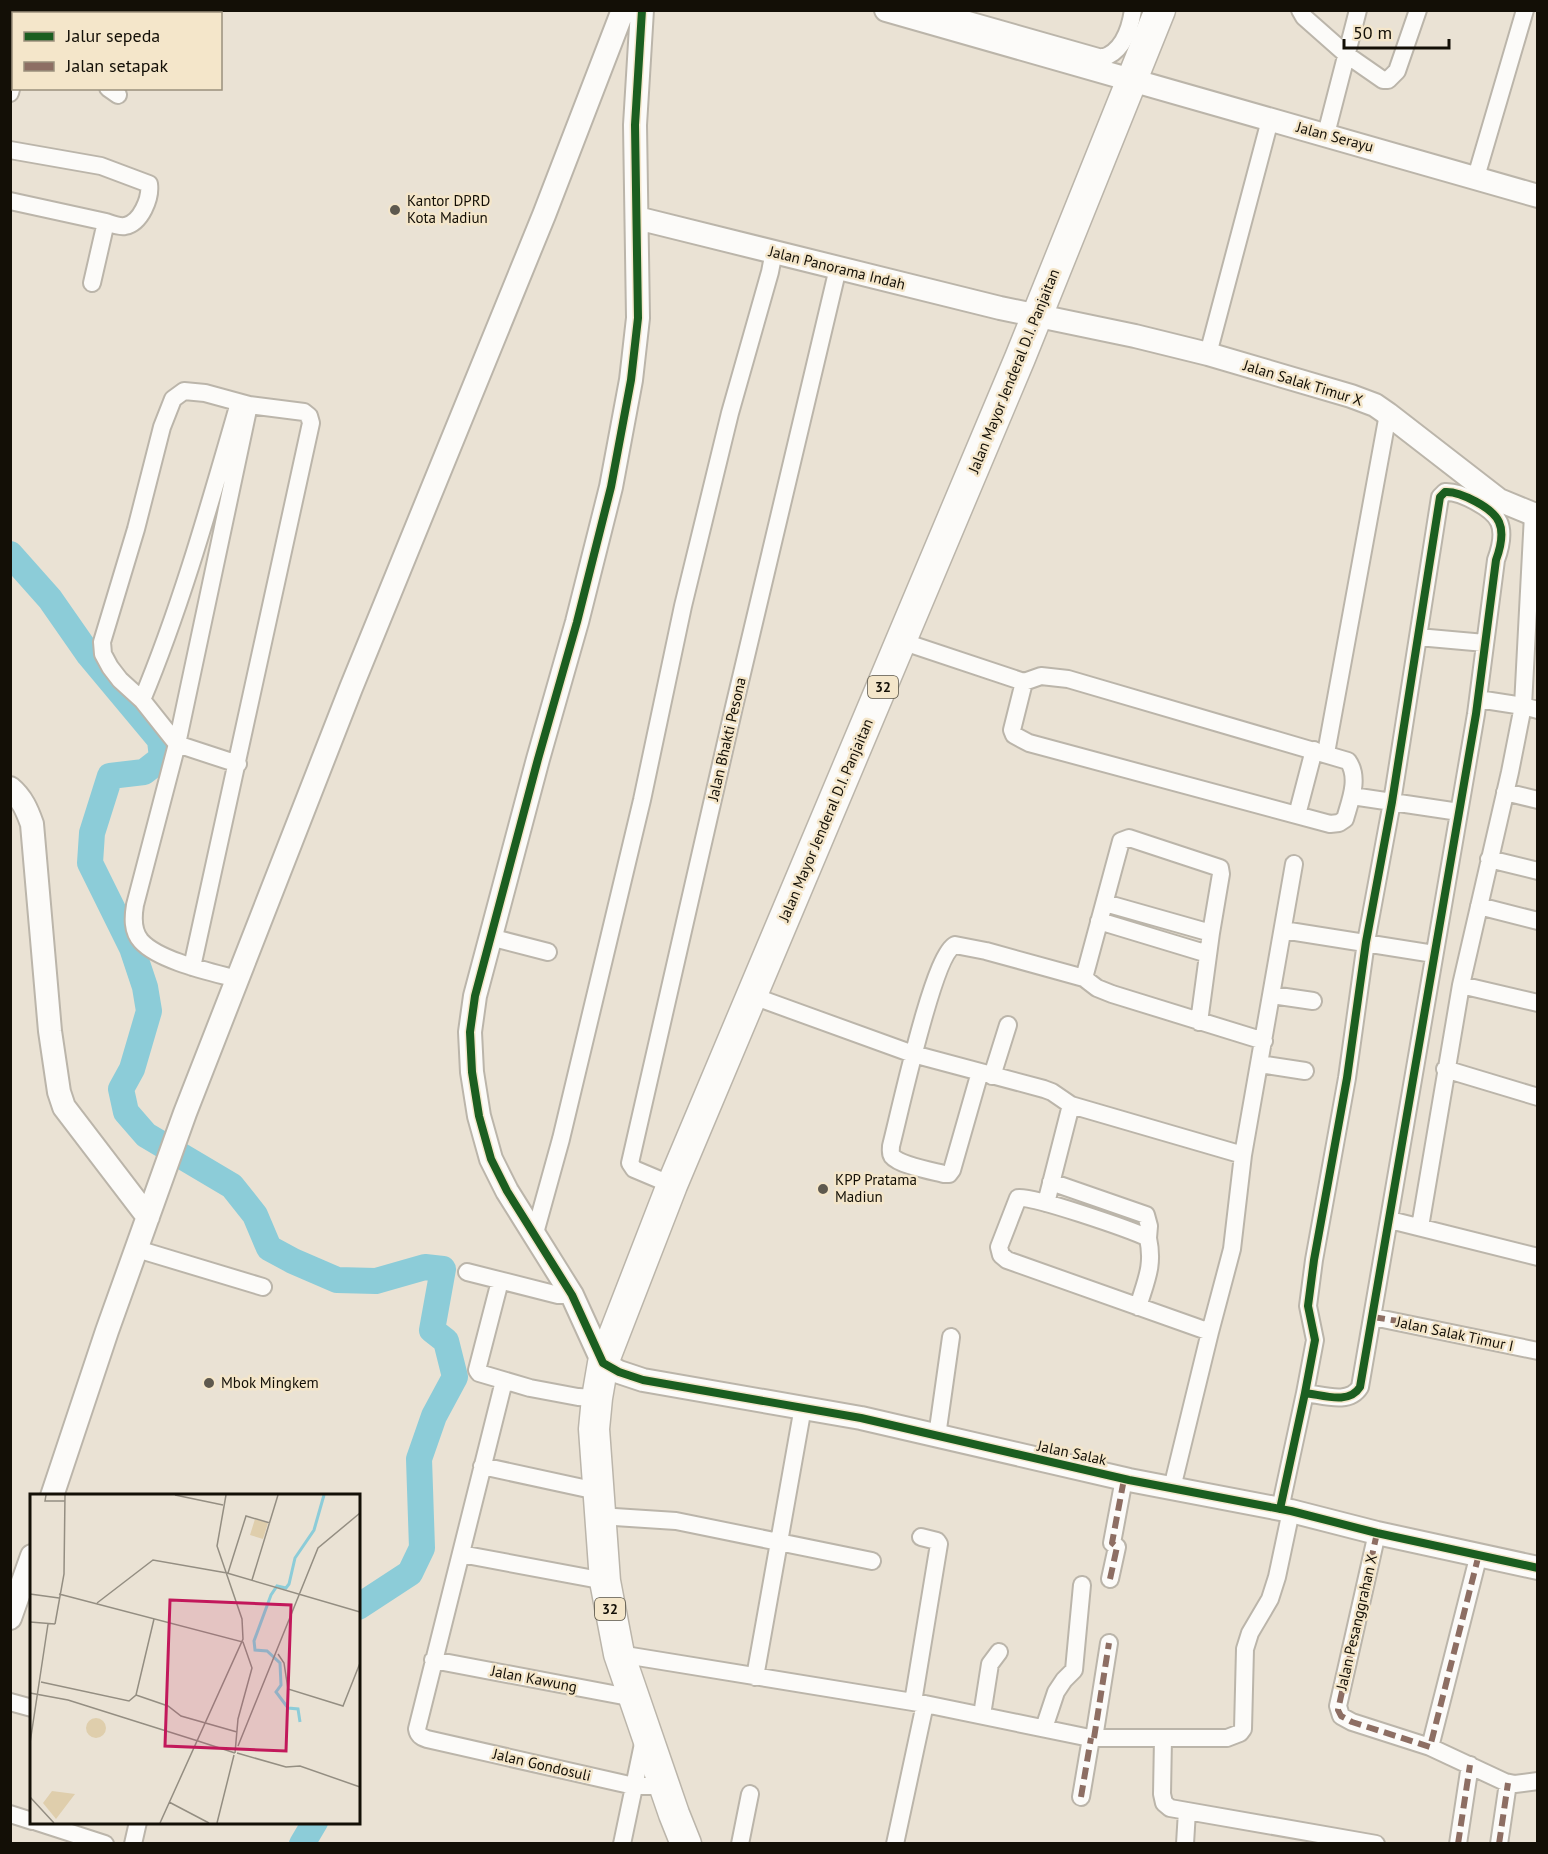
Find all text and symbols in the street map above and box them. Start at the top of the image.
legend [12,12,222,90]
scale bar [1344,12,1449,50]
text: 50 m [1353,21,1392,44]
text: Jalur sepeda [65,24,160,47]
text: Jalan setapak [65,54,168,77]
street label: Jalan Serayu [1294,117,1376,156]
place label: Kantor DPRD Kota Madiun [407,191,490,227]
marker: Kantor DPRD Kota Madiun [388,203,402,217]
street label: Jalan Panorama Indah [766,241,907,294]
street label: Jalan Mayor Jenderal D.I. Panjaitan [963,266,1063,477]
street label: Jalan Salak Timur X [1240,355,1365,410]
street label: Jalan Bhakti Pesona [703,675,750,803]
road number: 32 [868,676,898,698]
street label: Jalan Mayor Jenderal D.I. Panjaitan [774,715,877,925]
place label: KPP Pratama Madiun [835,1170,917,1206]
marker: KPP Pratama Madiun [816,1182,830,1196]
street label: Jalan Salak Timur I [1394,1312,1515,1355]
place label: Mbok Mingkem [221,1373,319,1392]
marker: Mbok Mingkem [202,1376,216,1390]
street label: Jalan Salak [1035,1436,1109,1469]
inset map [30,1494,360,1824]
street label: Jalan Pesanggrahan X [1331,1552,1381,1693]
road number: 32 [595,1598,625,1620]
street label: Jalan Kawung [488,1661,579,1696]
street label: Jalan Gondosuli [490,1744,593,1785]

